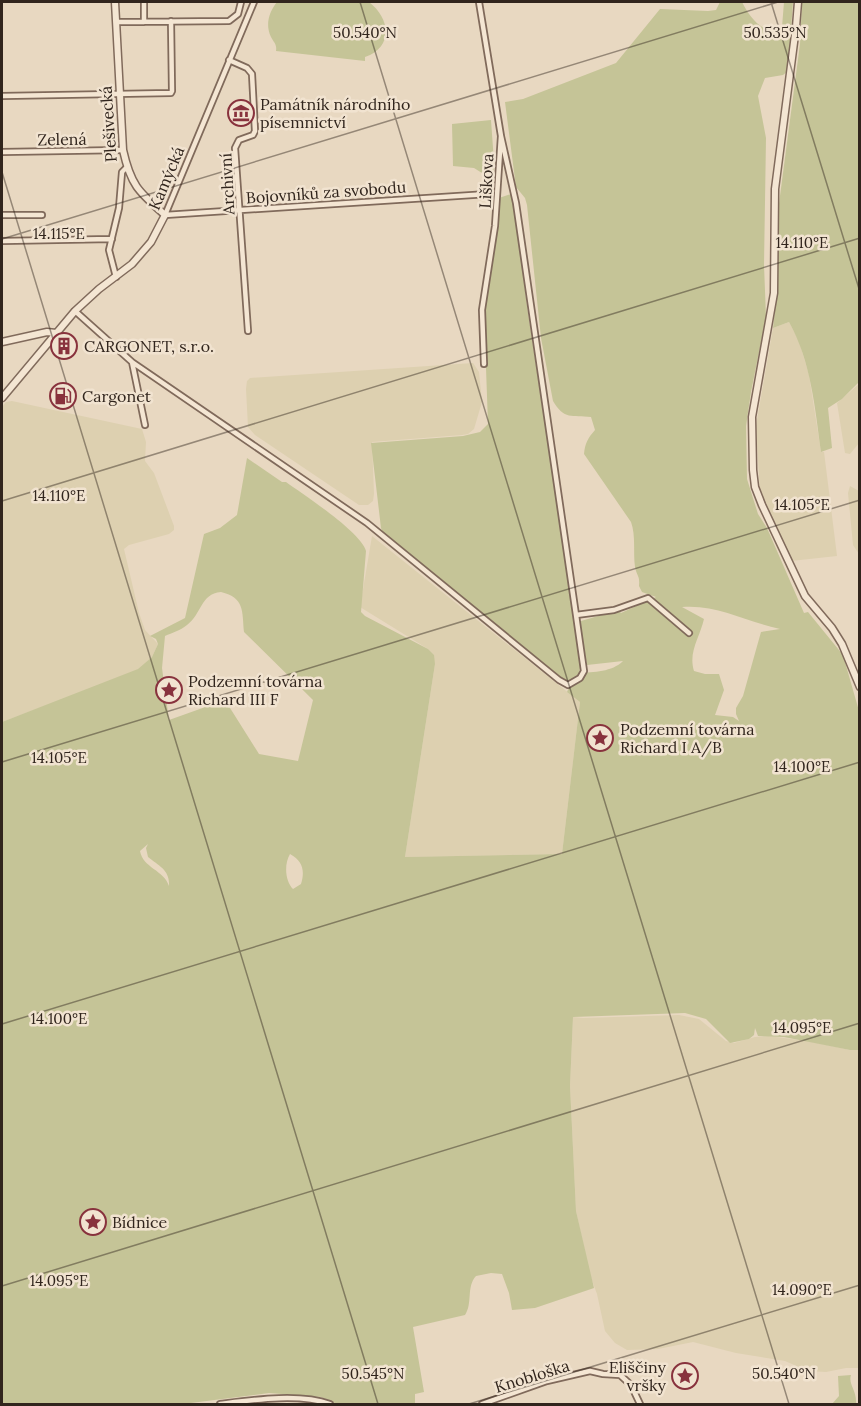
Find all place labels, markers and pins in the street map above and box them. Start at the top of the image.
place label: Památník národního písemnictví [260,94,410,132]
museum icon: Památník národního písemnictví [226,98,256,128]
building icon: CARGONET, s.r.o. [49,331,79,361]
place label: CARGONET, s.r.o. [84,336,214,356]
fuel station icon: Cargonet [48,381,78,411]
place label: Cargonet [82,386,152,406]
place label: Podzemní továrna Richard III F [188,671,322,709]
place icon: Podzemní továrna Richard III F [154,675,184,705]
place label: Podzemní továrna Richard I A/B [620,719,754,758]
place icon: Podzemní továrna Richard I A/B [585,723,615,753]
place icon: Bídnice [78,1207,108,1237]
place label: Bídnice [112,1212,168,1232]
place label: Eliščiny vršky [609,1357,667,1395]
place icon: Eliščiny vršky [670,1361,700,1391]

